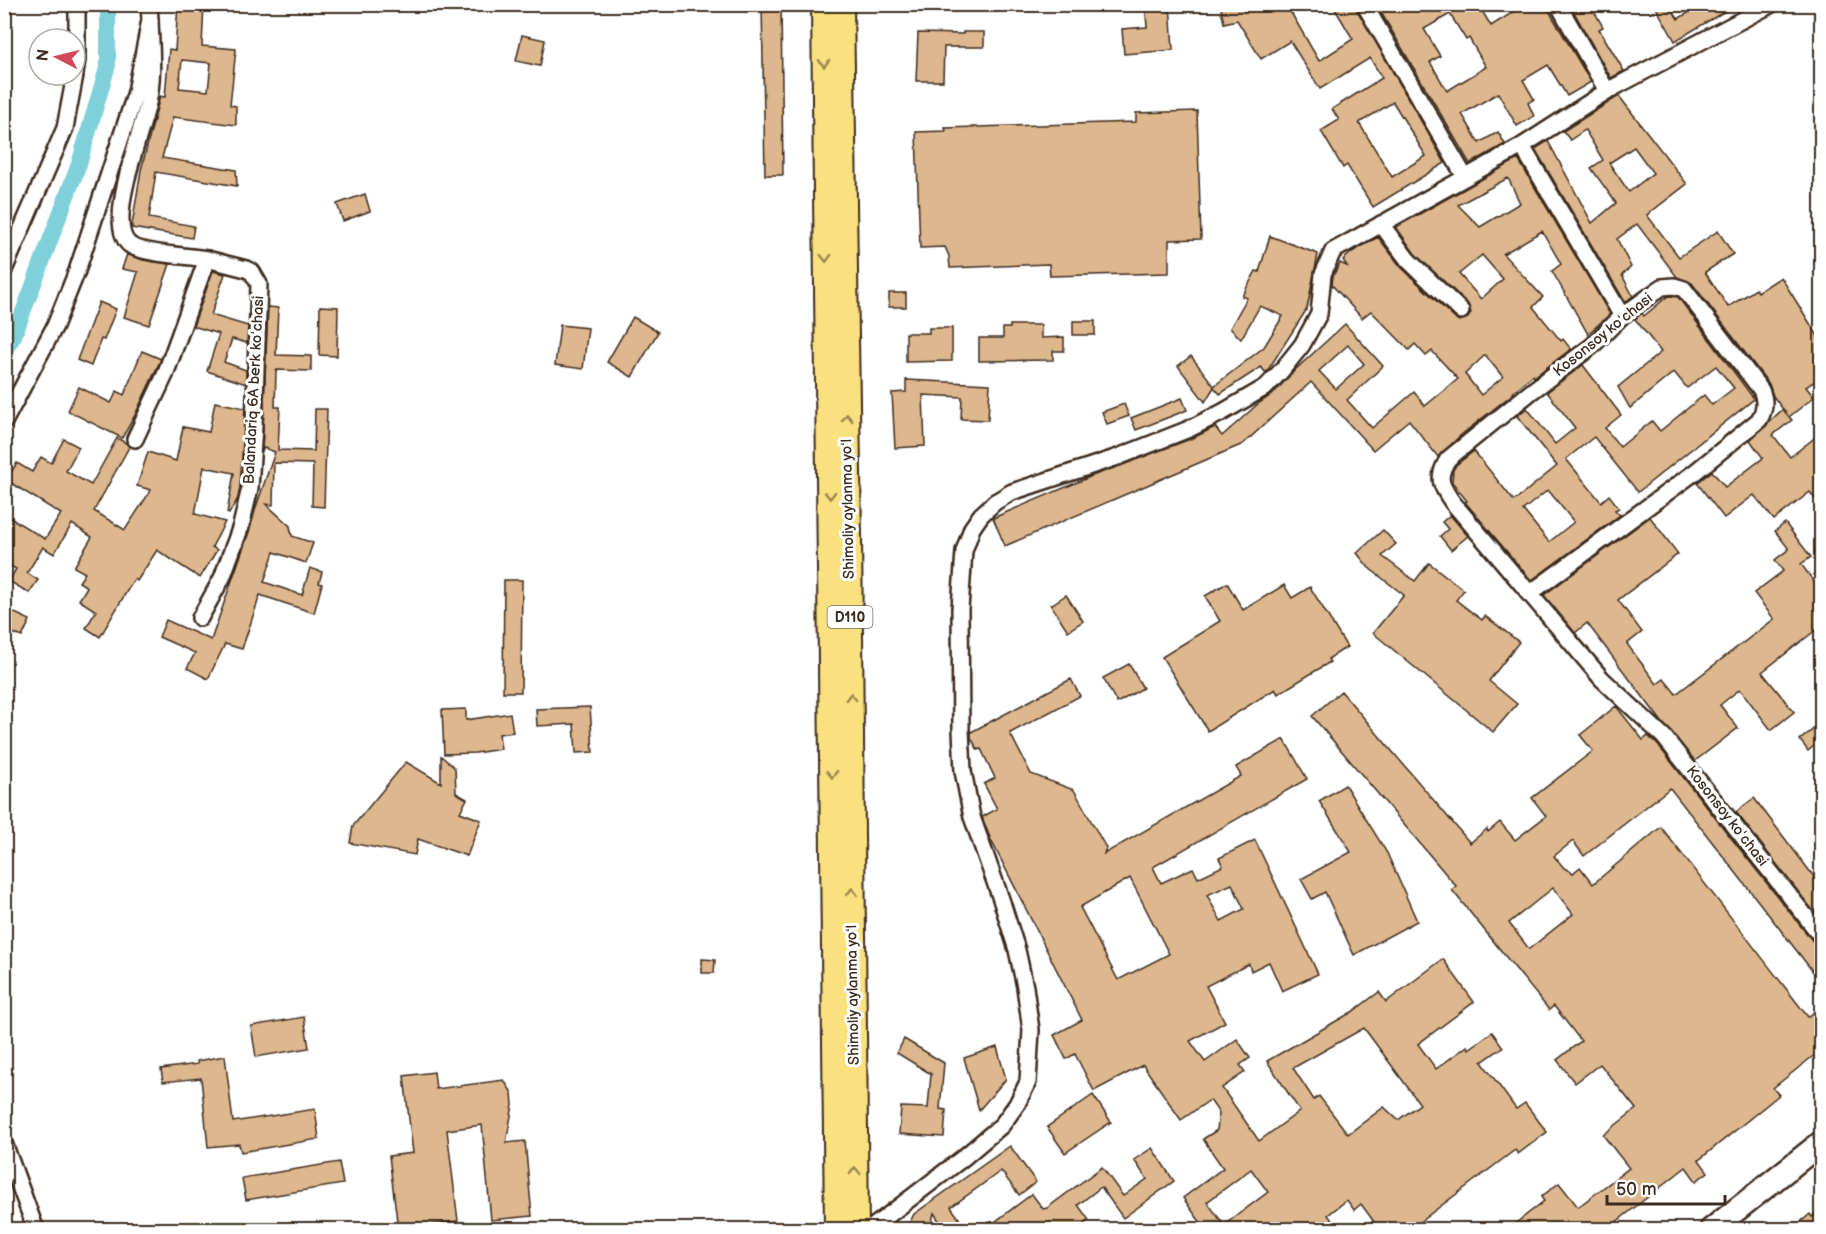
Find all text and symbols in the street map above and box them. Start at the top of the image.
north arrow [27,27,87,87]
text: N [33,48,54,62]
one-way arrow [818,58,830,67]
one-way arrow [820,253,832,262]
street label: Kosonsoy koʻchasi [1549,289,1657,381]
street label: Balandariq 6A berk koʻchasi [240,295,268,485]
one-way arrow [841,414,853,423]
street label: Shimoliy aylanma yoʻl [837,439,859,579]
one-way arrow [823,490,836,499]
road number: D110 [828,606,872,628]
one-way arrow [844,693,857,702]
street label: Kosonsoy koʻchasi [1682,762,1772,870]
one-way arrow [826,769,839,778]
one-way arrow [846,888,859,897]
street label: Shimoliy aylanma yoʻl [842,925,864,1065]
one-way arrow [849,1167,861,1176]
scale bar [1607,1168,1726,1206]
text: 50 m [1616,1179,1657,1200]

